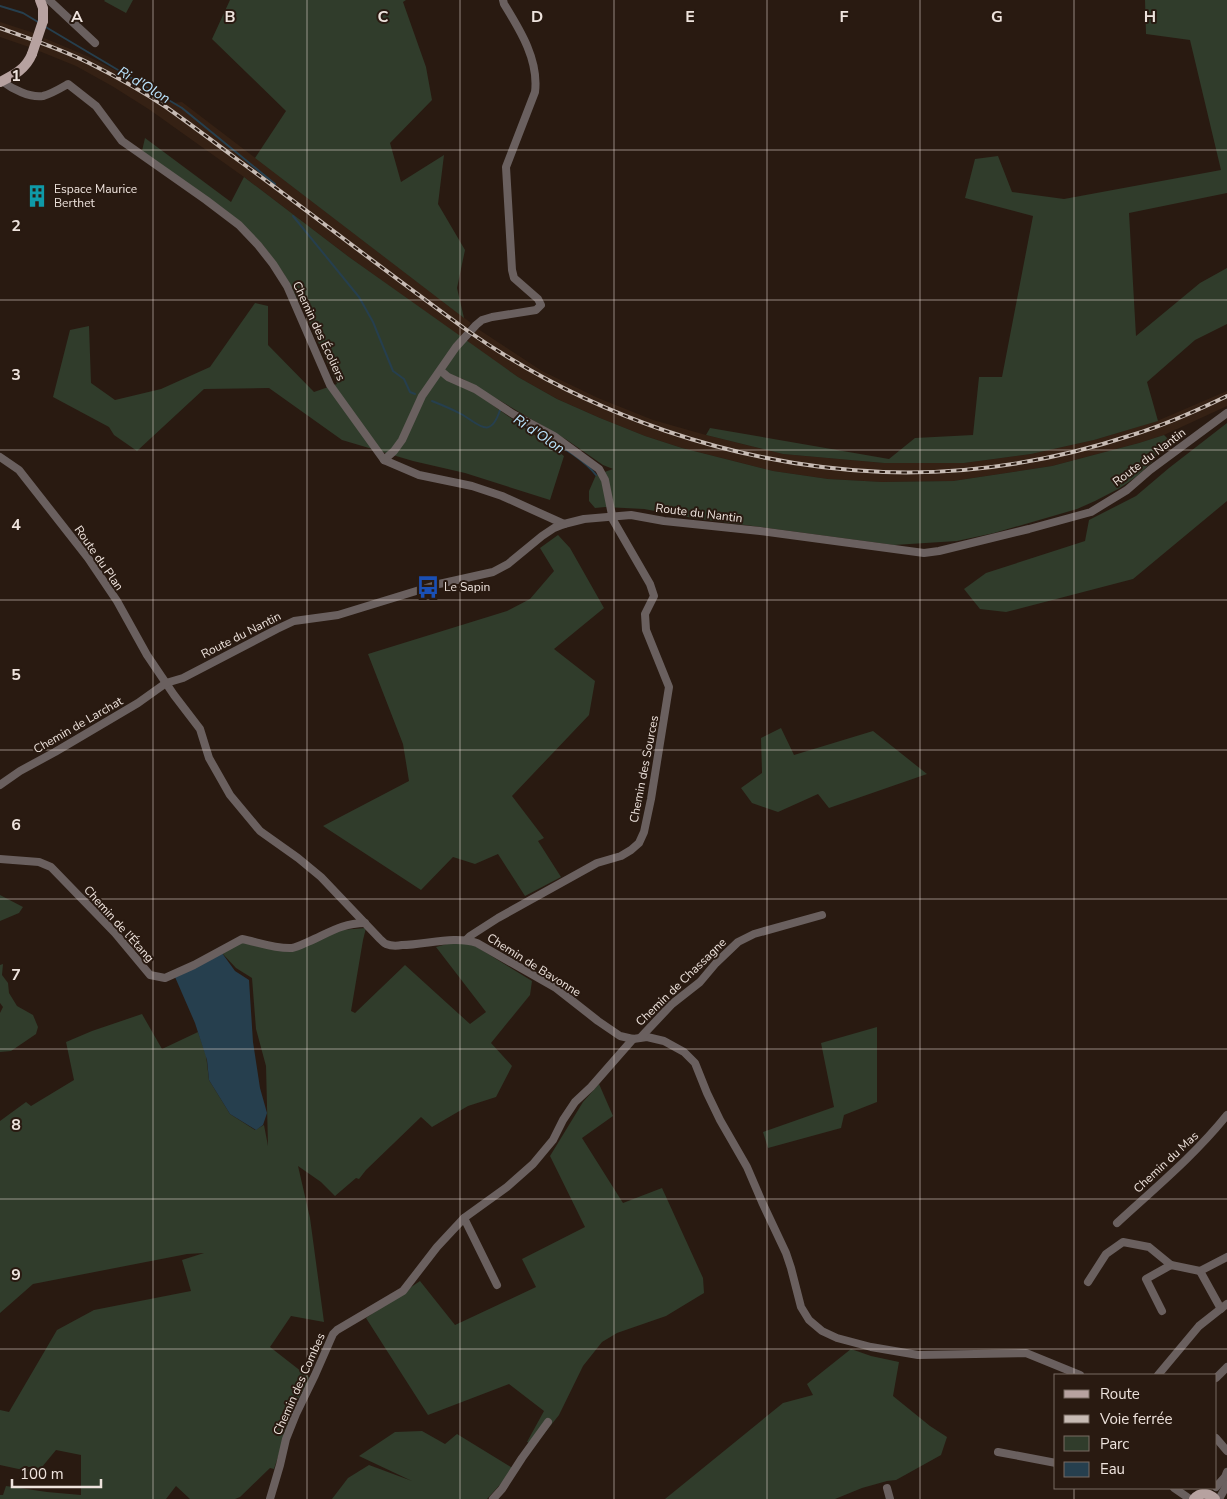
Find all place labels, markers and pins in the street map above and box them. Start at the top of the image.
place label: Espace Maurice Berthet [54,181,137,211]
building icon: Espace Maurice Berthet [24,183,50,209]
bus stop icon: Le Sapin [415,574,441,600]
place label: Le Sapin [444,579,490,595]

